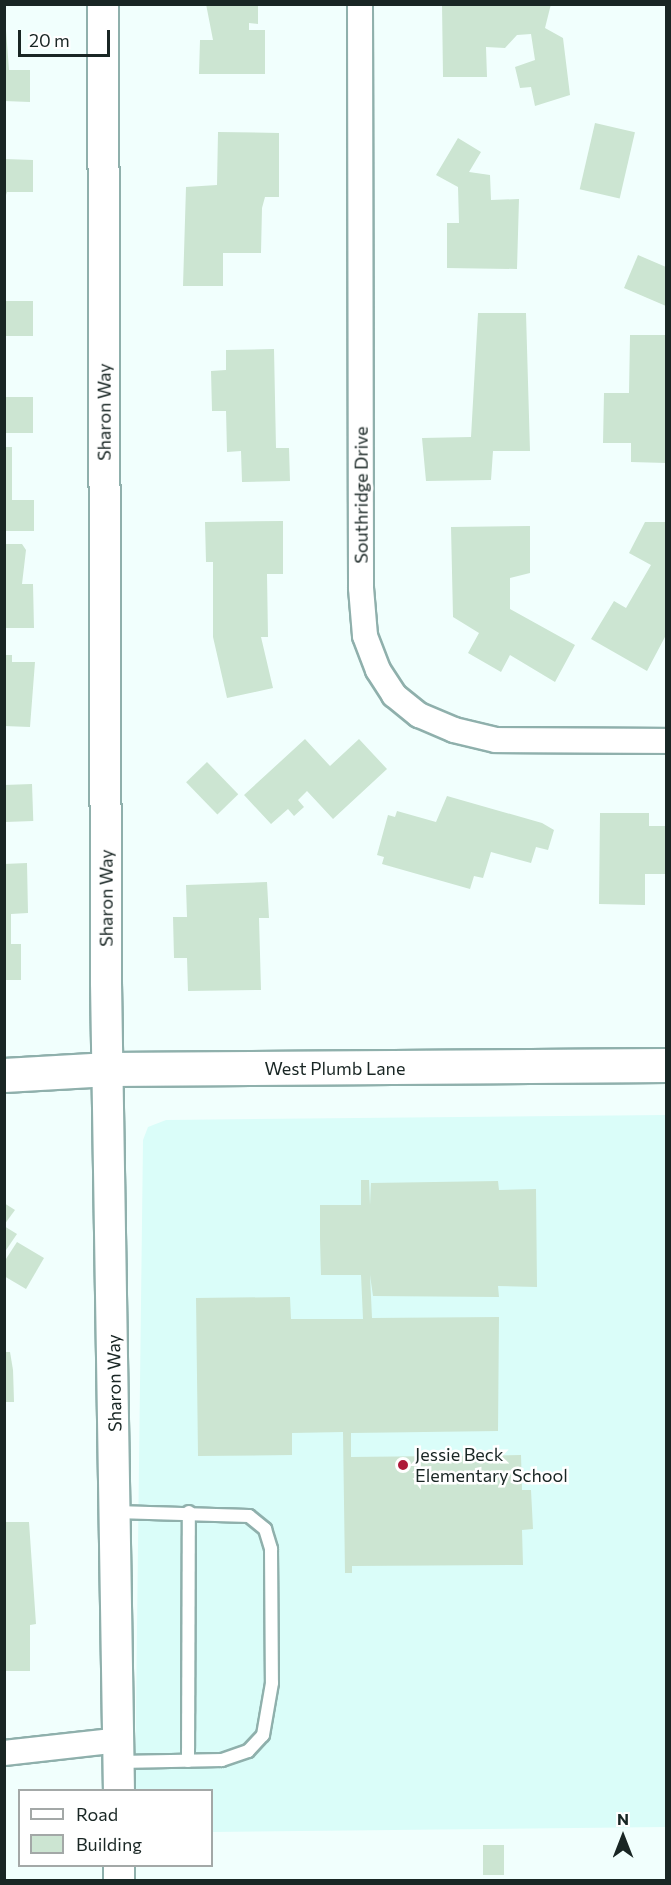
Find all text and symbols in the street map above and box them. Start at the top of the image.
scale bar [21,18,112,56]
text: 20 m [29,29,70,51]
street label: Sharon Way [93,363,115,461]
street label: Southridge Drive [350,426,372,564]
street label: Sharon Way [95,849,117,947]
street label: West Plumb Lane [265,1057,405,1079]
street label: Sharon Way [102,1334,126,1432]
place label: Jessie Beck Elementary School [415,1444,568,1486]
marker: Jessie Beck Elementary School [396,1458,410,1472]
legend [18,1789,213,1867]
text: Road [76,1803,118,1825]
north arrow [593,1807,653,1867]
text: N [617,1809,629,1828]
text: Building [76,1833,142,1855]

